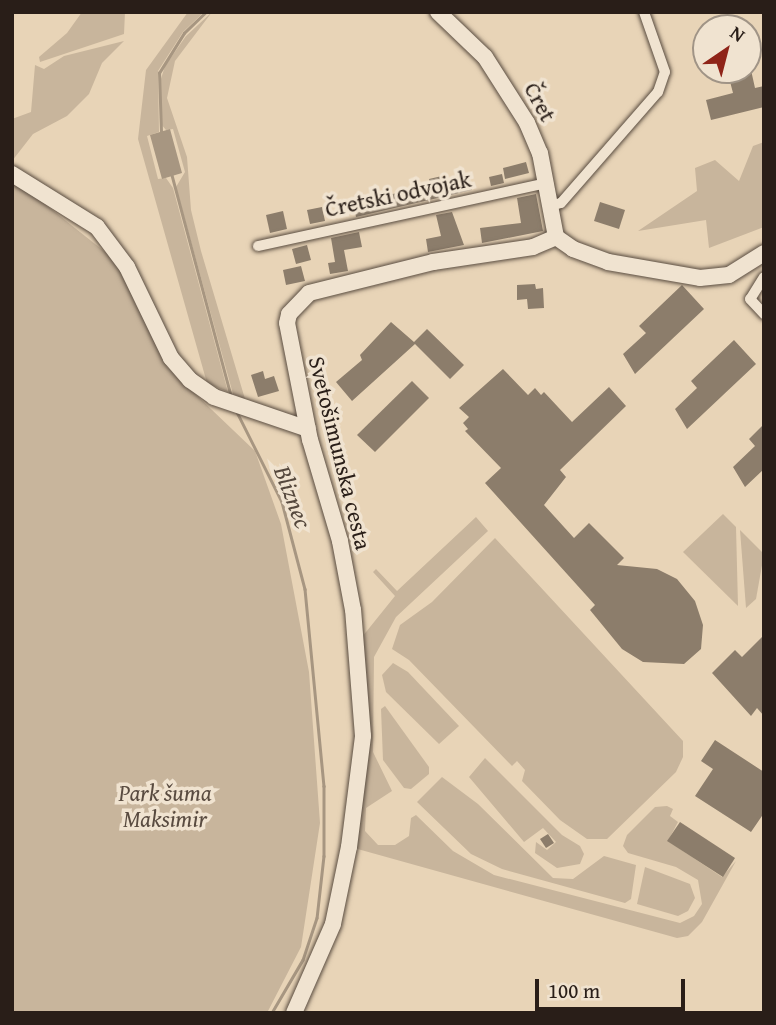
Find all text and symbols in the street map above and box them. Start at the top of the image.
north arrow [692,14,762,84]
text: N [725,18,751,49]
street label: Čret [518,78,562,126]
street label: Čretski odvojak [323,165,473,223]
street label: Svetošimunska cesta [303,353,377,553]
water label: Bliznec [268,462,318,532]
park label: Park šuma Maksimir [119,779,211,833]
scale bar [538,965,688,1009]
text: 100 m [548,975,600,1006]

